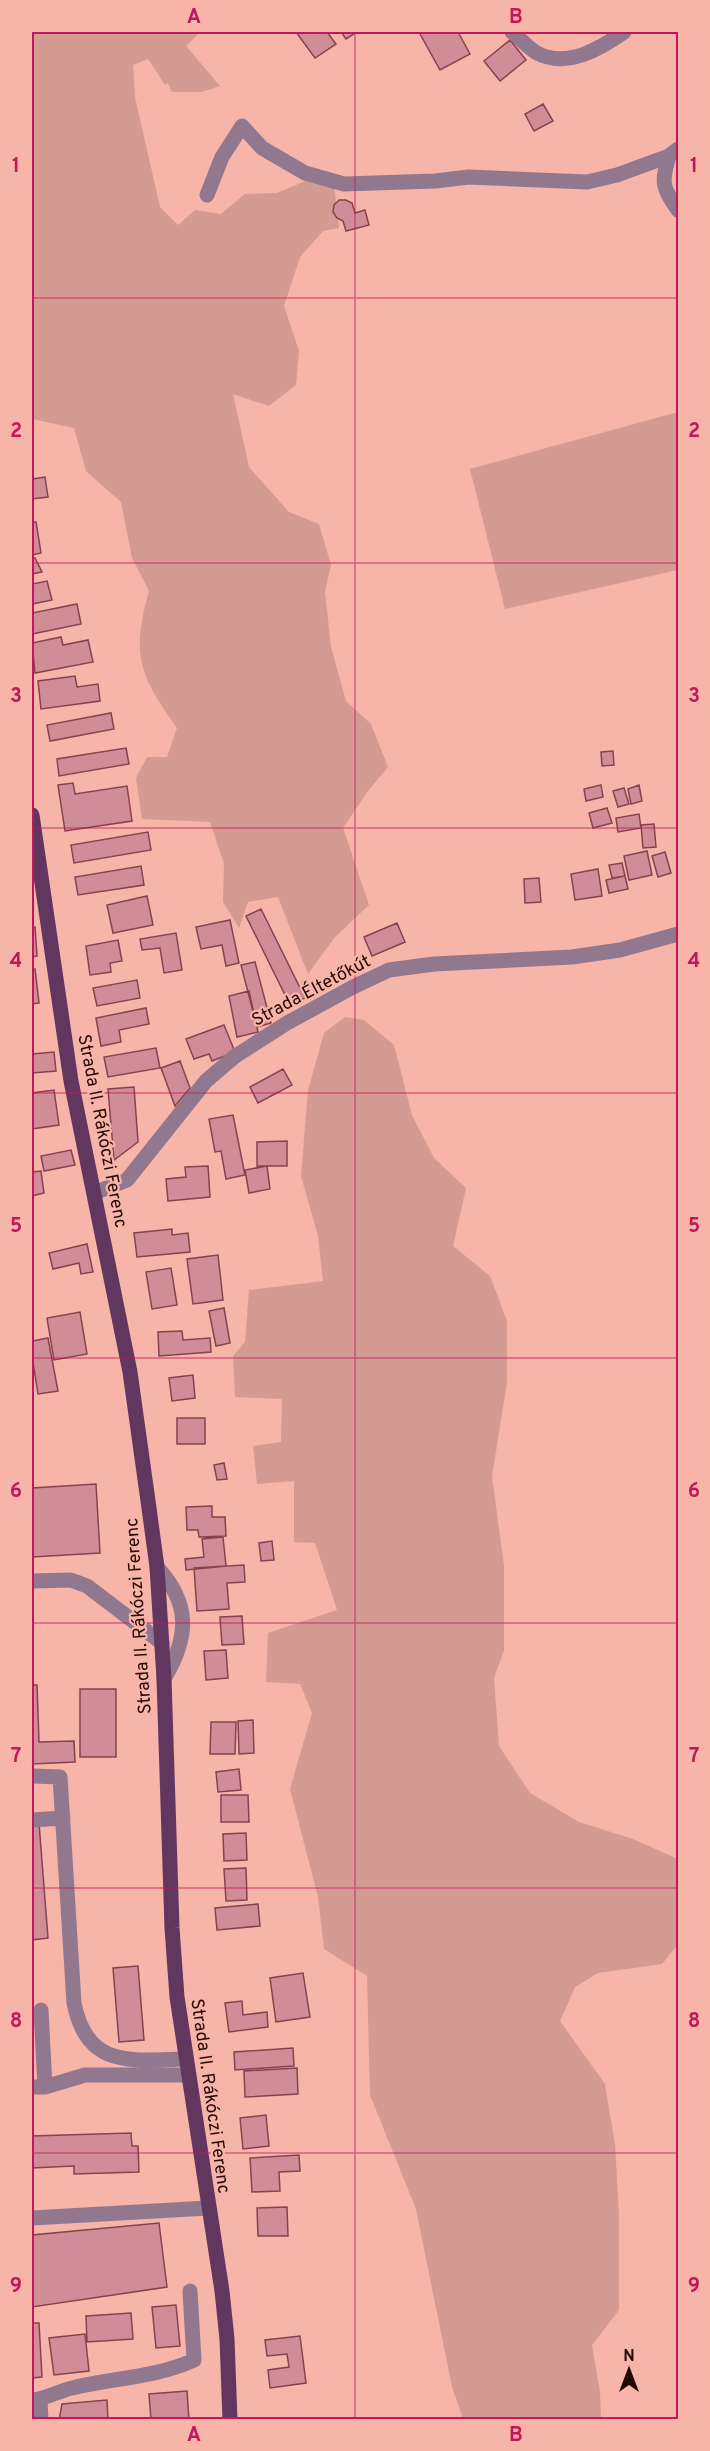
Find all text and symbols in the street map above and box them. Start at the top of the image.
text: A [187,5,201,31]
text: B [509,5,523,31]
text: 1 [12,154,20,180]
text: 1 [690,154,698,180]
text: 2 [10,419,22,445]
text: 2 [688,419,700,445]
text: 3 [10,684,22,710]
text: 3 [688,684,700,710]
text: 4 [10,949,22,975]
street label: Strada Éltetőkút [247,949,375,1032]
text: 4 [688,949,700,975]
street label: Strada II. Rákóczi Ferenc [71,1033,132,1230]
text: 5 [10,1214,22,1240]
text: 5 [688,1214,700,1240]
text: 6 [10,1479,22,1505]
text: 6 [688,1479,700,1505]
street label: Strada II. Rákóczi Ferenc [121,1517,158,1715]
text: 7 [11,1744,21,1770]
text: 7 [689,1744,699,1770]
street label: Strada II. Rákóczi Ferenc [184,1997,235,2195]
text: 8 [10,2009,22,2035]
text: 8 [688,2009,700,2035]
text: 9 [10,2274,22,2300]
text: 9 [688,2274,700,2300]
north arrow [599,2340,659,2400]
text: N [623,2347,635,2367]
text: A [187,2423,201,2449]
text: B [509,2423,523,2449]

